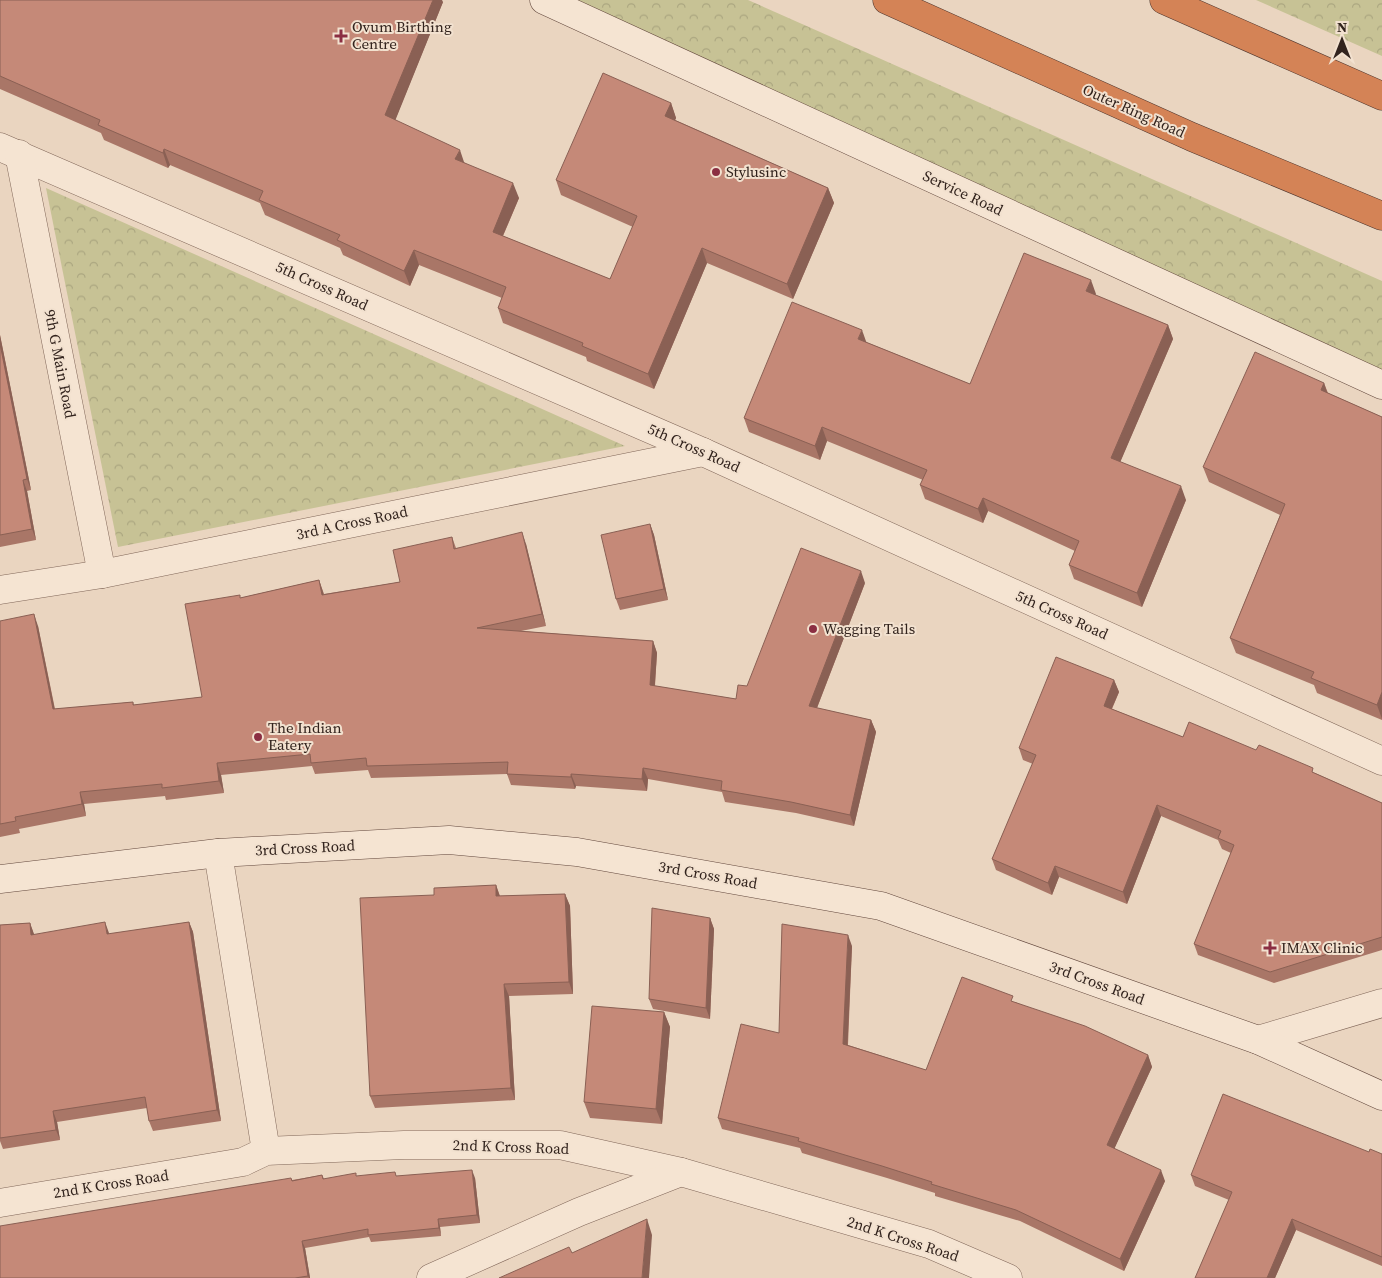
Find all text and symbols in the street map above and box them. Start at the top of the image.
north arrow [1317,15,1367,65]
place label: Ovum Birthing Centre [352,16,452,54]
text: N [1337,17,1347,37]
marker: Ovum Birthing Centre [334,29,348,43]
street label: Outer Ring Road [1080,79,1189,143]
place label: Stylusinc [726,161,786,182]
street label: Service Road [920,165,1007,221]
marker: Stylusinc [710,166,722,178]
street label: 5th Cross Road [273,256,372,316]
street label: 9th G Main Road [40,308,81,421]
street label: 5th Cross Road [645,418,744,478]
street label: 3rd A Cross Road [294,500,410,545]
street label: 5th Cross Road [1013,585,1112,645]
place label: Wagging Tails [823,618,915,639]
marker: Wagging Tails [807,623,819,635]
place label: The Indian Eatery [268,717,342,755]
marker: The Indian Eatery [252,731,264,743]
street label: 3rd Cross Road [254,834,356,861]
street label: 3rd Cross Road [657,855,760,894]
place label: IMAX Clinic [1281,937,1363,958]
marker: IMAX Clinic [1263,941,1277,955]
street label: 3rd Cross Road [1047,956,1148,1010]
street label: 2nd K Cross Road [452,1134,570,1159]
street label: 2nd K Cross Road [52,1164,171,1203]
street label: 2nd K Cross Road [845,1211,962,1267]

